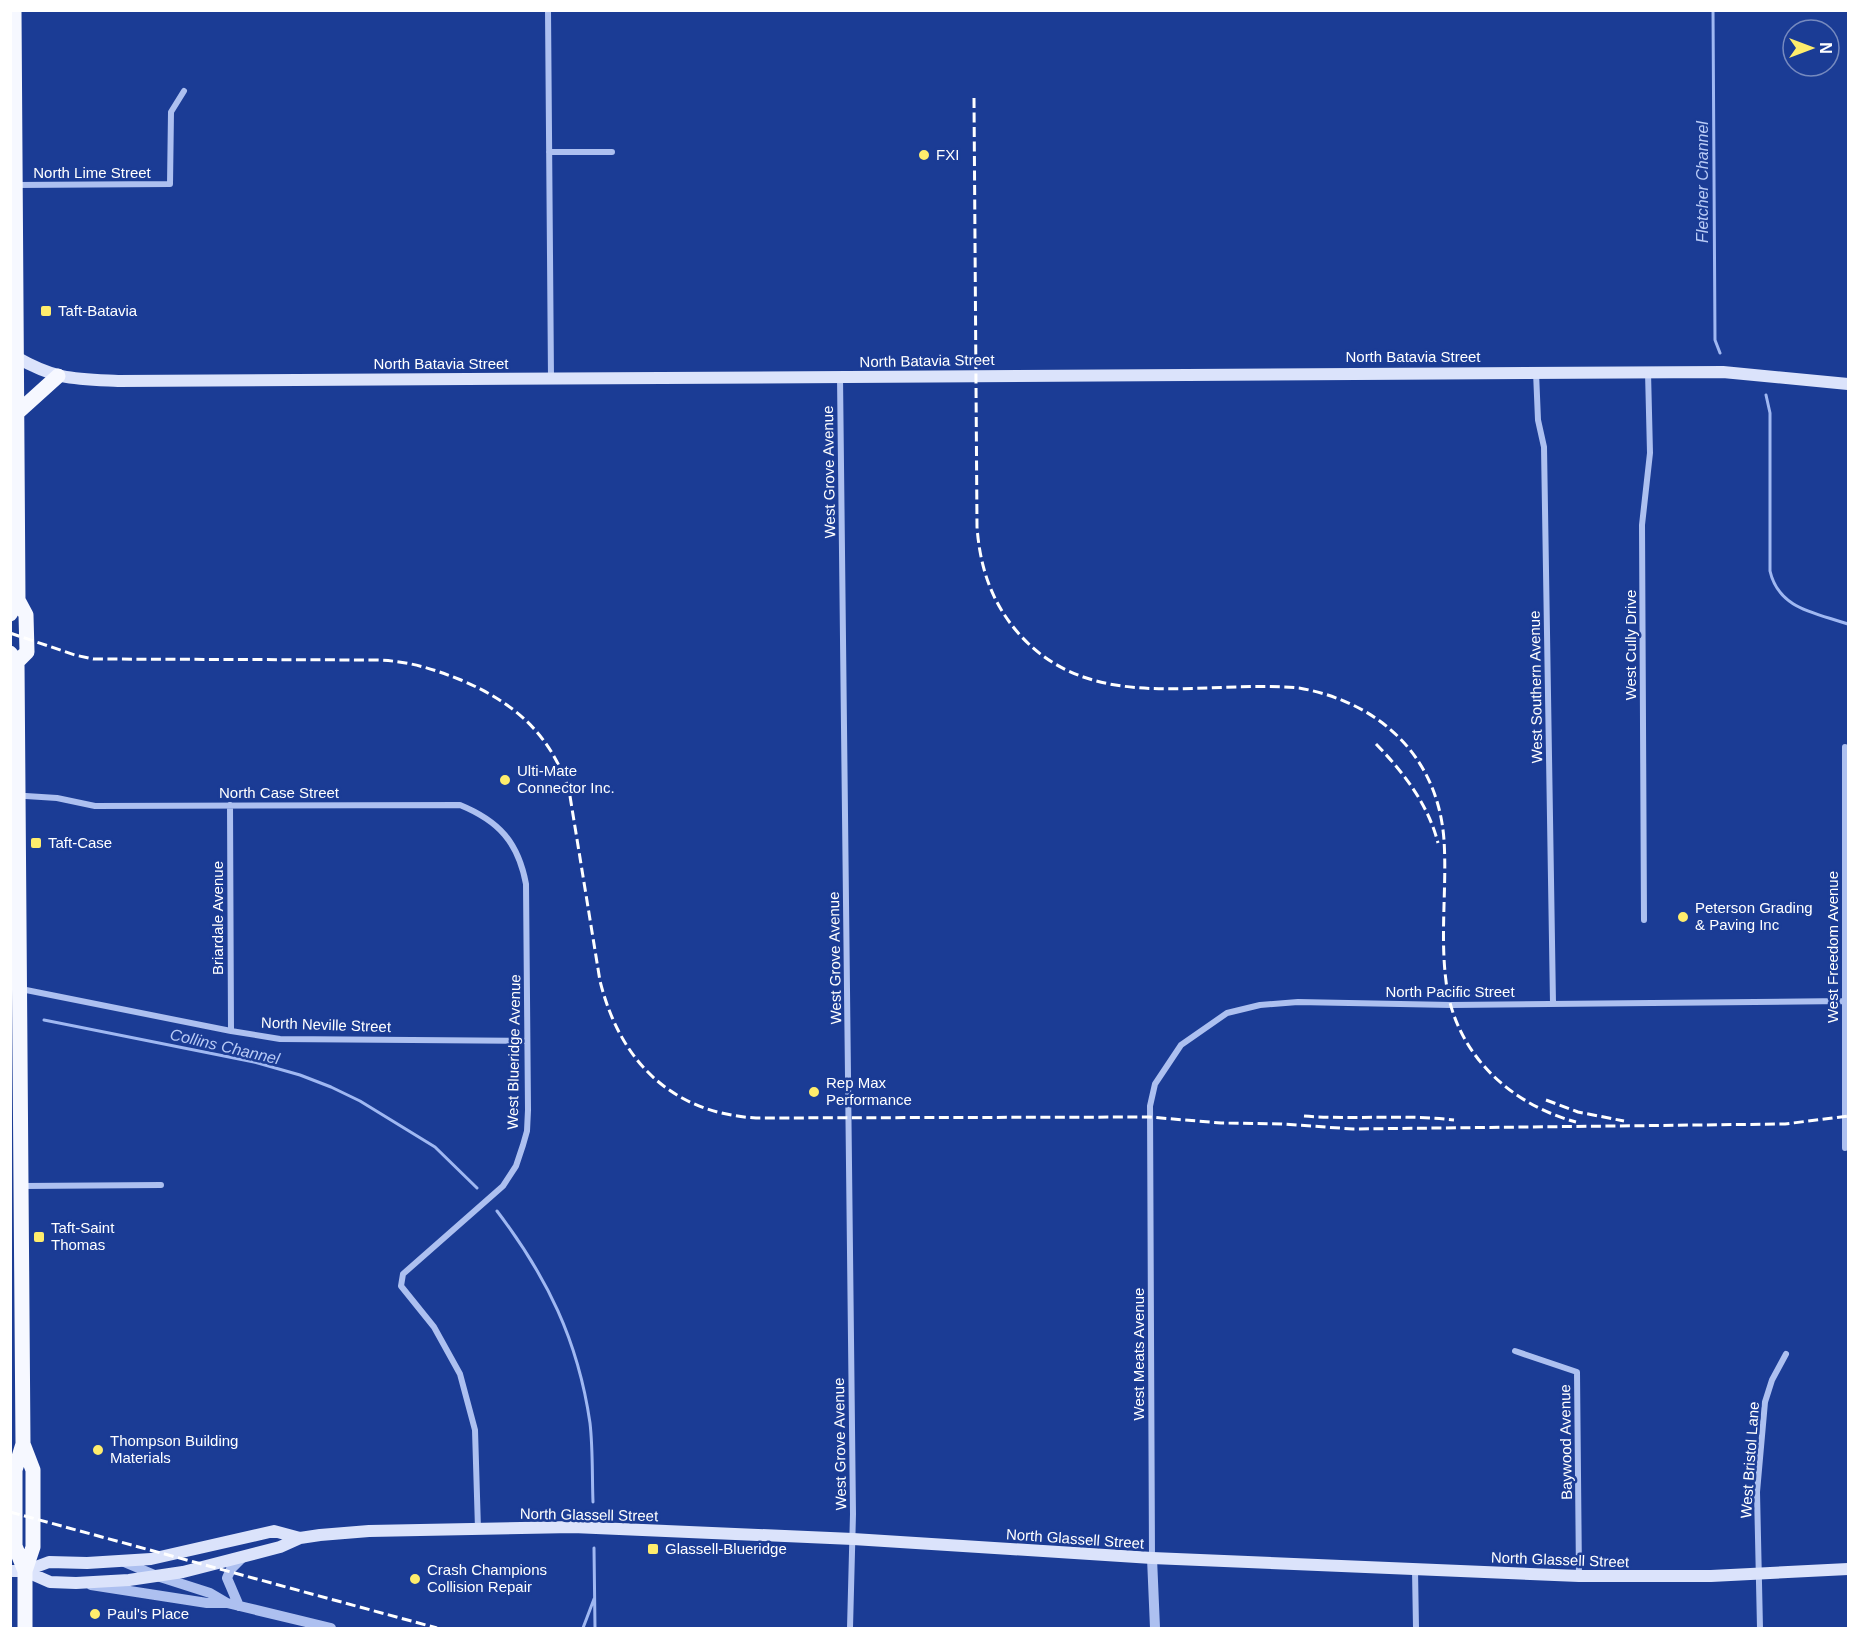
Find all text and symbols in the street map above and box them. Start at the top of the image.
north arrow [1781,18,1841,78]
text: N [1817,42,1834,54]
water label: Fletcher Channel [1694,121,1711,243]
place label: FXI [936,146,959,163]
marker: FXI [917,148,931,162]
street label: North Lime Street [33,164,152,181]
place label: Taft-Batavia [58,302,138,319]
marker: Taft-Batavia [39,304,53,318]
street label: North Batavia Street [1345,348,1481,365]
street label: North Batavia Street [859,351,995,370]
street label: North Batavia Street [373,355,509,372]
street label: West Grove Avenue [819,405,838,539]
street label: West Cully Drive [1622,590,1639,700]
street label: West Southern Avenue [1526,610,1545,764]
place label: Ulti-Mate Connector Inc. [517,762,615,796]
marker: Ulti-Mate Connector Inc. [498,773,512,787]
street label: North Case Street [219,784,340,801]
place label: Taft-Case [48,834,112,851]
marker: Taft-Case [29,836,43,850]
street label: Briardale Avenue [209,861,226,975]
street label: West Freedom Avenue [1824,871,1841,1023]
street label: West Grove Avenue [825,891,844,1025]
place label: Peterson Grading & Paving Inc [1695,899,1813,933]
marker: Peterson Grading & Paving Inc [1676,910,1690,924]
street label: West Blueridge Avenue [504,974,523,1130]
street label: North Pacific Street [1385,983,1515,1000]
street label: North Neville Street [261,1014,392,1035]
water label: Collins Channel [168,1026,282,1067]
place label: Rep Max Performance [826,1074,912,1108]
marker: Rep Max Performance [807,1085,821,1099]
place label: Taft-Saint Thomas [51,1219,115,1253]
marker: Taft-Saint Thomas [32,1230,46,1244]
street label: West Meats Avenue [1130,1288,1147,1420]
street label: West Grove Avenue [830,1377,849,1511]
street label: Baywood Avenue [1556,1384,1575,1500]
street label: West Bristol Lane [1737,1401,1762,1519]
place label: Thompson Building Materials [110,1432,238,1466]
marker: Thompson Building Materials [91,1443,105,1457]
street label: North Glassell Street [520,1505,659,1524]
street label: North Glassell Street [1005,1525,1145,1552]
place label: Glassell-Blueridge [665,1540,787,1557]
marker: Glassell-Blueridge [646,1542,660,1556]
street label: North Glassell Street [1491,1549,1630,1570]
place label: Crash Champions Collision Repair [427,1561,547,1595]
marker: Crash Champions Collision Repair [408,1572,422,1586]
place label: Paul's Place [107,1605,189,1622]
marker: Paul's Place [88,1607,102,1621]

